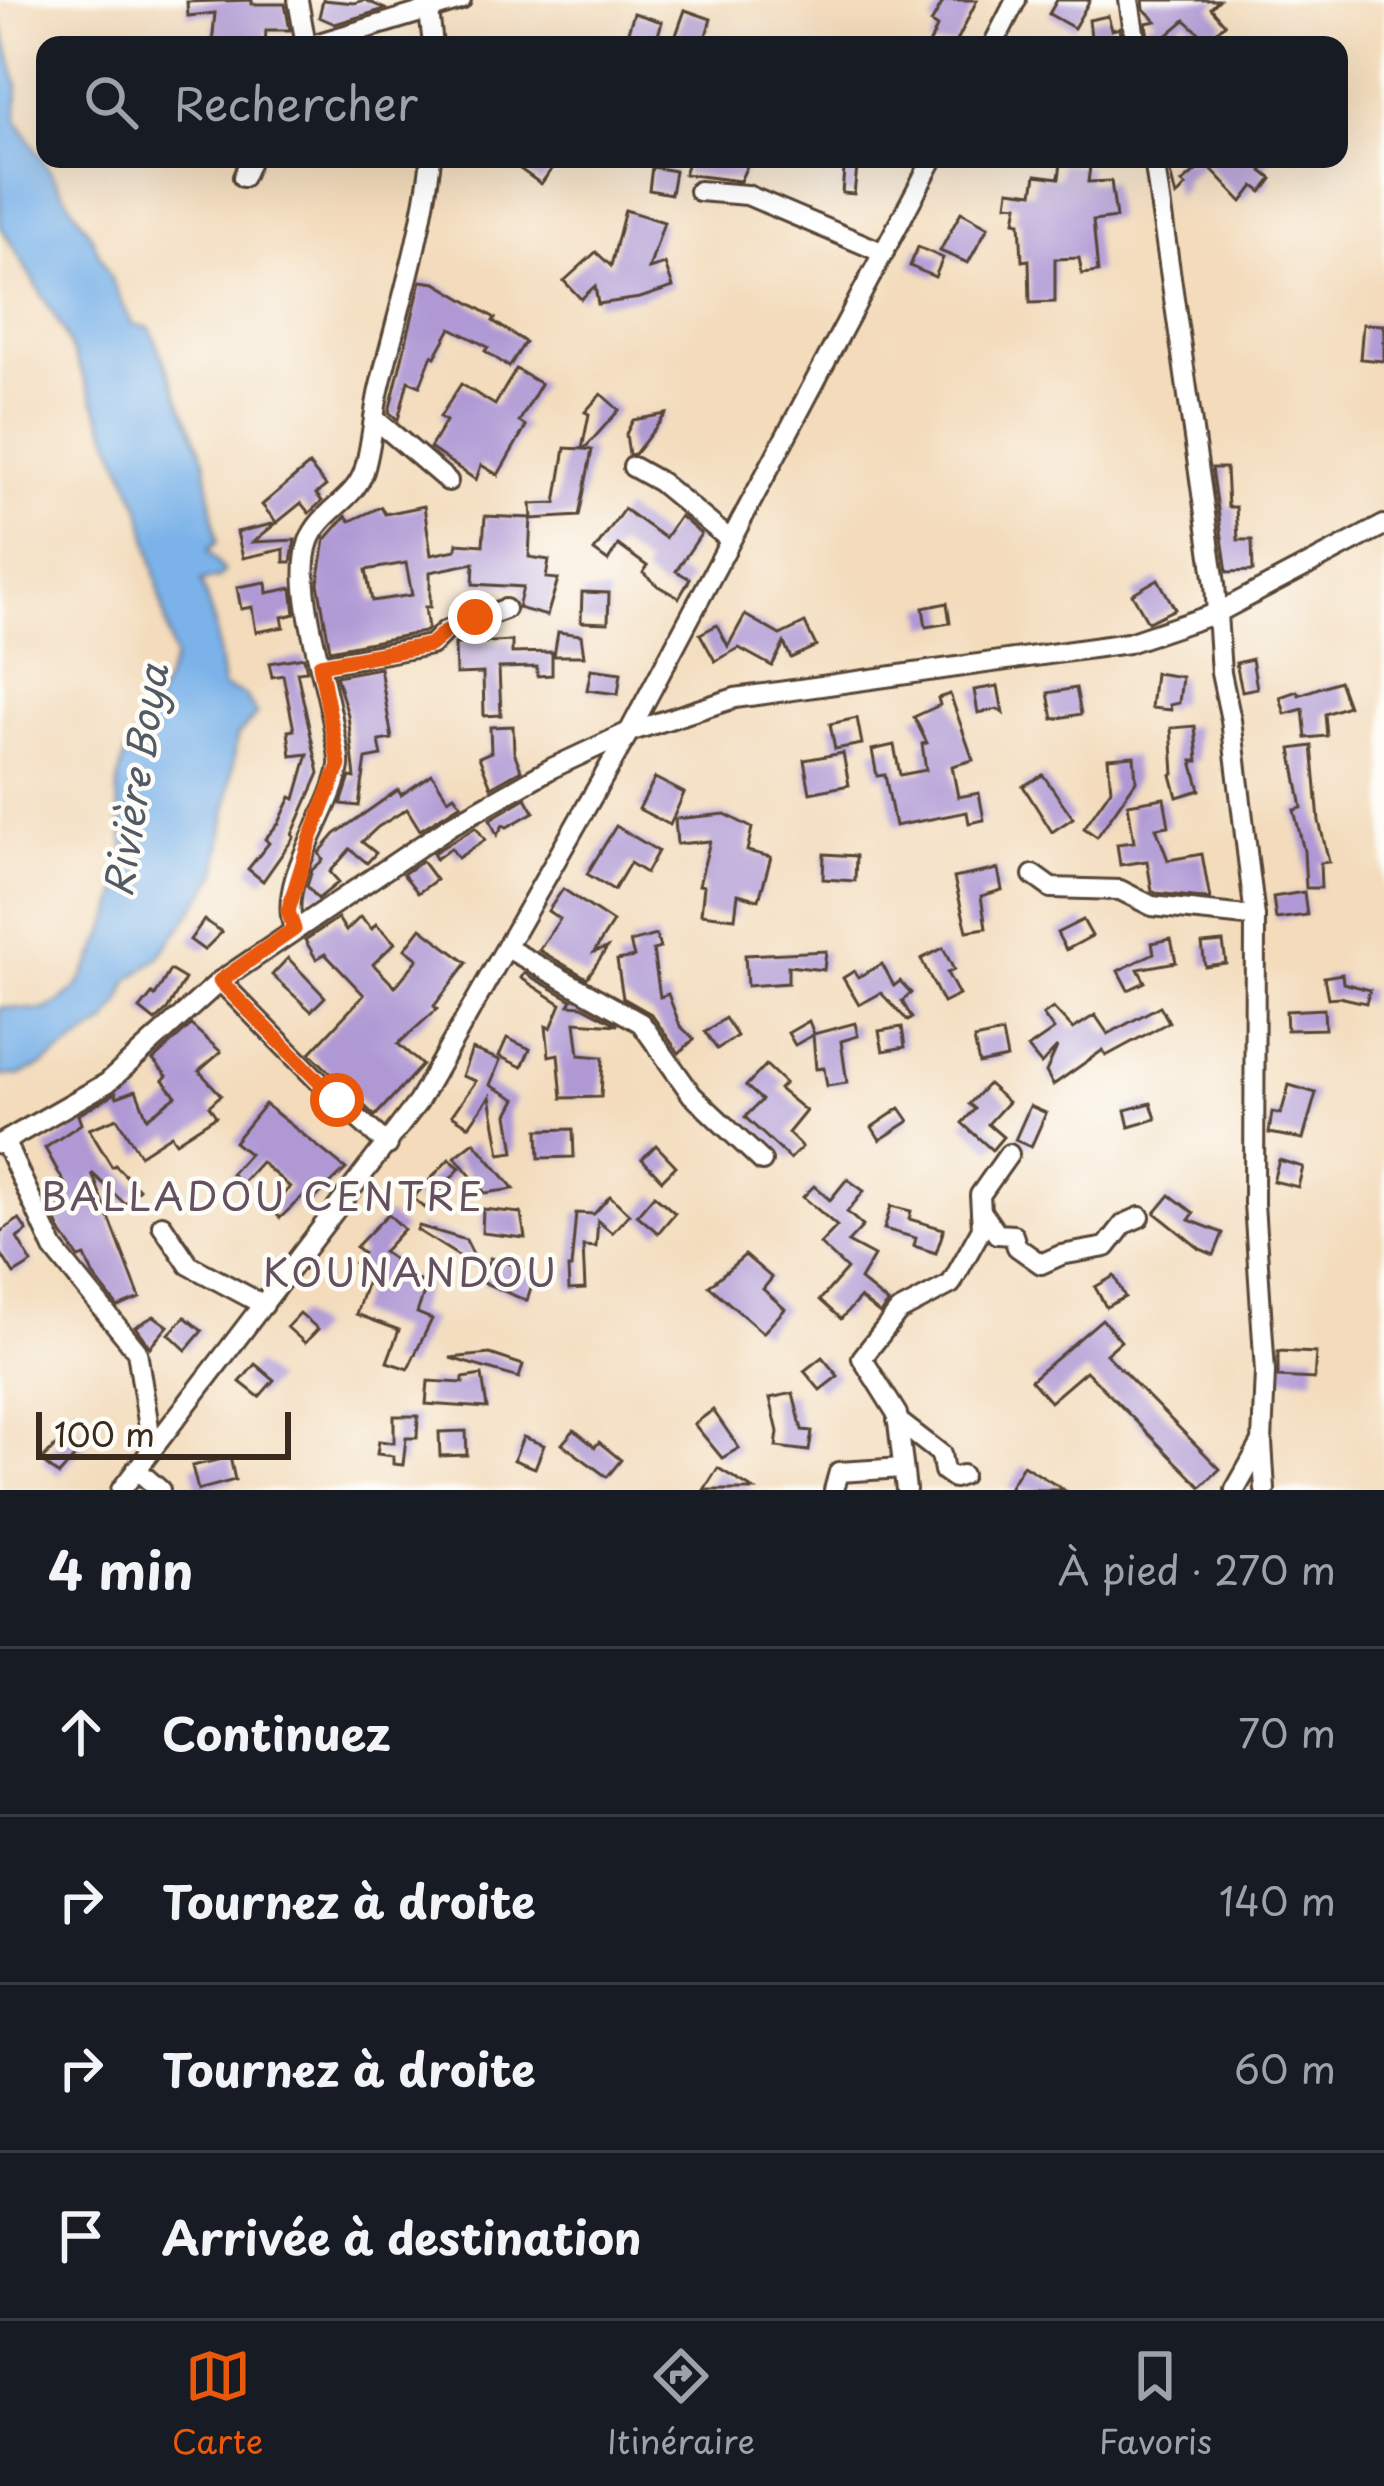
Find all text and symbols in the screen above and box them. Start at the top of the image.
search box [36,36,1348,168]
text: Rechercher [174,68,418,136]
icon: search [78,69,144,135]
route end [448,590,502,644]
water label: Rivière Boya [87,658,182,900]
route start [310,1073,364,1127]
district label: BALLADOU CENTRE [41,1165,485,1224]
district label: KOUNANDOU [263,1241,559,1300]
scale bar [36,1406,291,1459]
text: 100 m [54,1408,155,1458]
text: 4 min [48,1530,193,1607]
text: À pied · 270 m [1058,1539,1336,1598]
text: Continuez [162,1698,391,1766]
icon: ahead [48,1699,114,1765]
text: 70 m [1238,1702,1336,1761]
text: Tournez à droite [162,1866,536,1934]
icon: right [48,1867,114,1933]
text: 140 m [1219,1870,1336,1929]
text: Tournez à droite [162,2034,536,2102]
icon: right [48,2035,114,2101]
text: 60 m [1234,2038,1336,2097]
text: Arrivée à destination [162,2202,642,2270]
icon: arrive [48,2203,114,2269]
tab: Carte [172,2343,263,2465]
tab: Itinéraire [607,2343,755,2465]
tab: Favoris [1099,2343,1212,2465]

